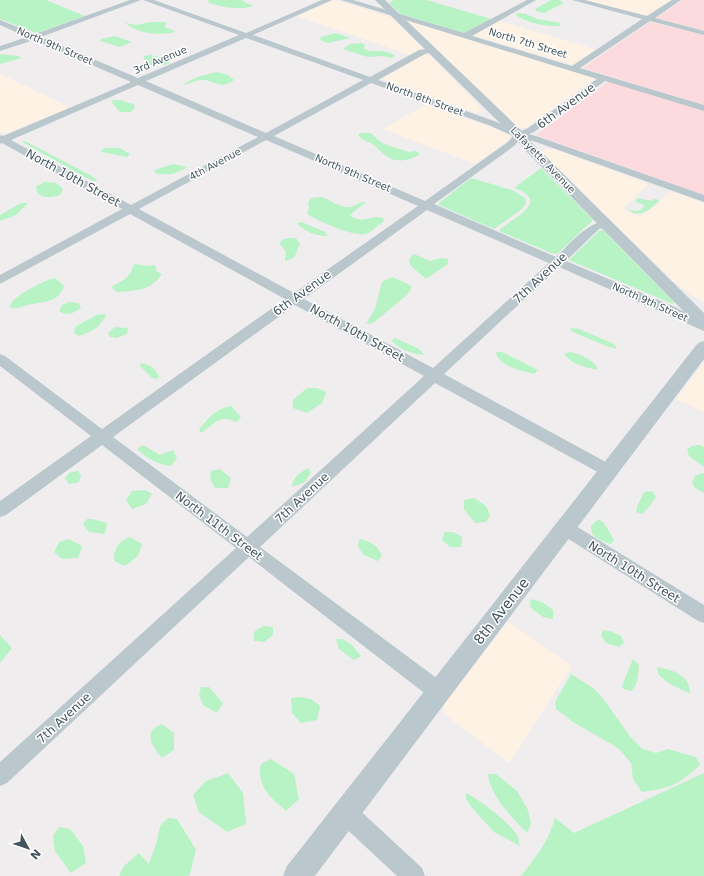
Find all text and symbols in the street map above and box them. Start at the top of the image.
street label: North 9th Street [15,25,95,67]
street label: North 7th Street [487,26,569,60]
street label: 3rd Avenue [132,44,188,76]
street label: North 8th Street [385,80,465,118]
street label: 6th Avenue [534,80,598,132]
street label: Lafayette Avenue [509,125,577,195]
street label: North 10th Street [24,146,123,210]
street label: 4th Avenue [187,146,243,182]
street label: North 9th Street [313,152,393,194]
street label: 7th Avenue [510,250,570,306]
street label: 6th Avenue [270,267,334,319]
street label: North 9th Street [611,280,689,324]
street label: North 10th Street [308,301,407,365]
street label: 7th Avenue [272,470,332,526]
street label: North 11th Street [173,489,265,563]
street label: North 10th Street [586,538,683,606]
street label: 8th Avenue [470,575,532,647]
street label: 7th Avenue [34,690,94,746]
north arrow [8,828,48,868]
text: N [27,846,43,862]

